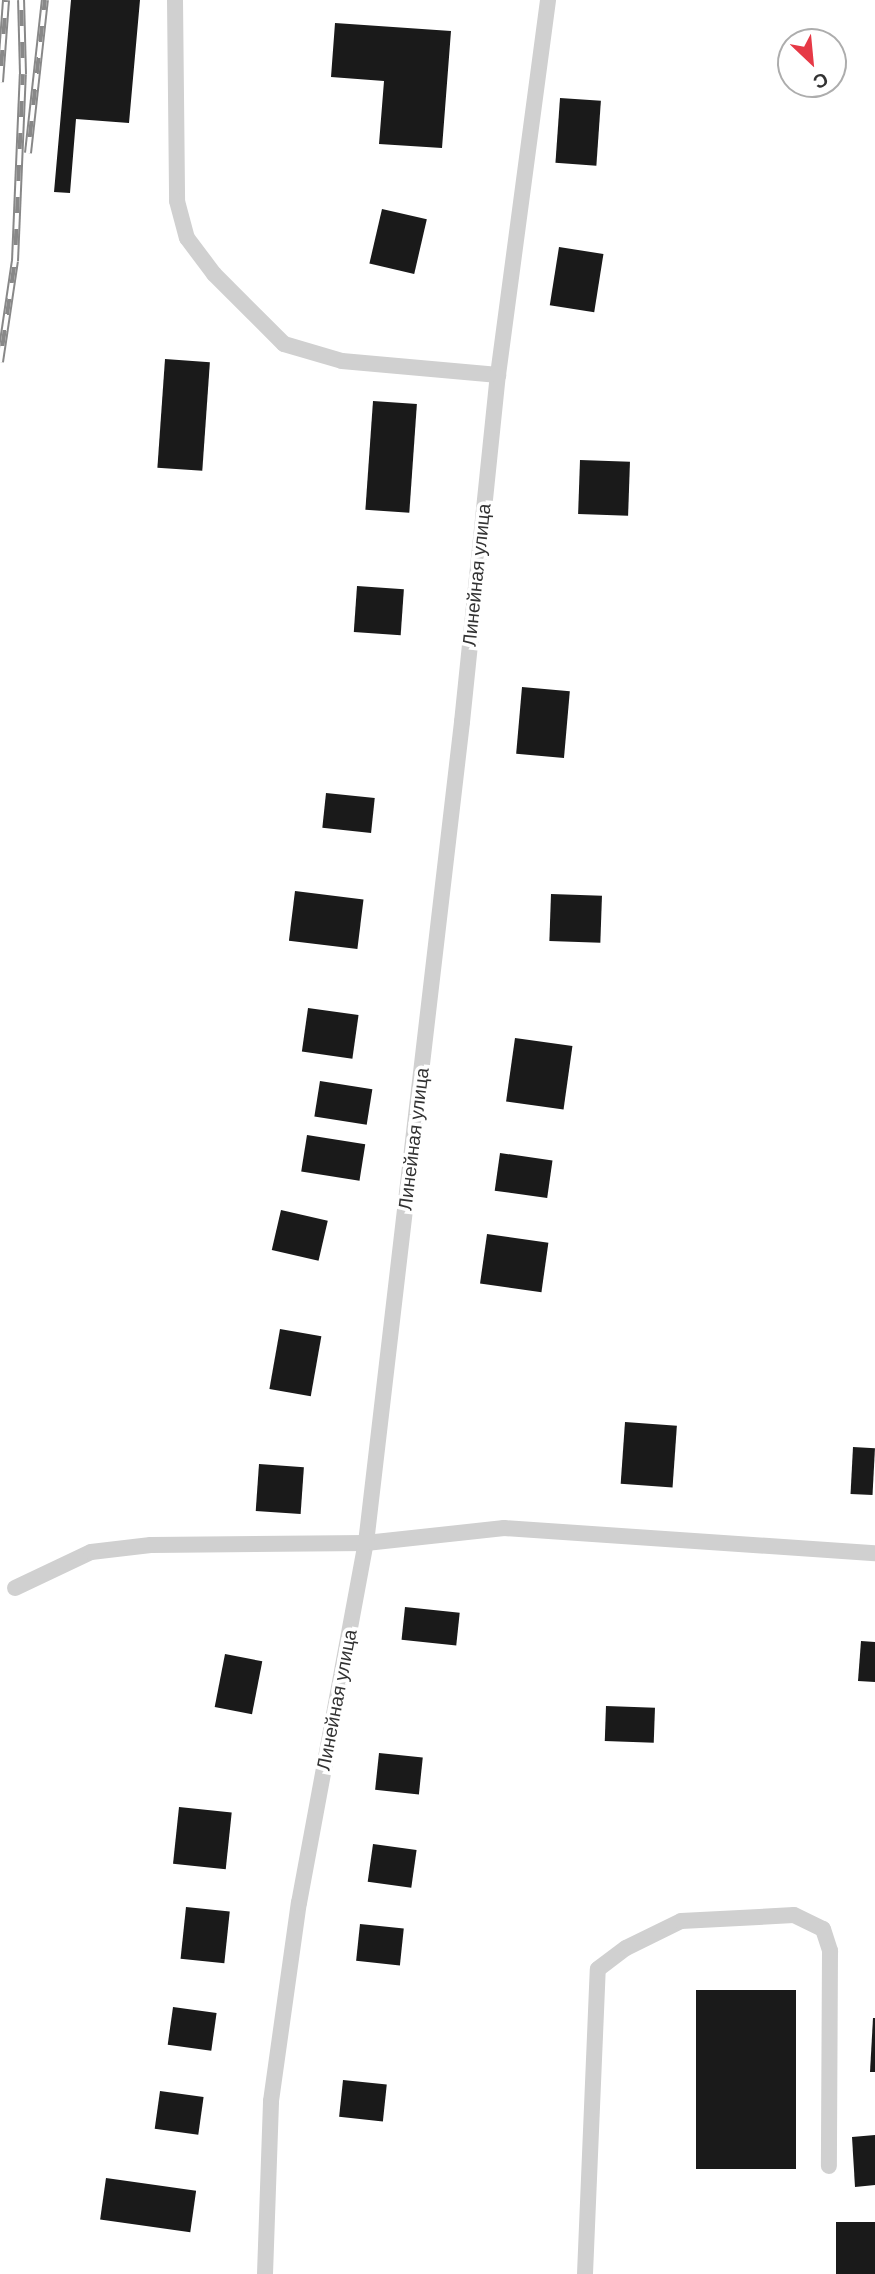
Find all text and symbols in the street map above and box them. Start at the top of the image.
north arrow [777,28,847,98]
text: С [809,66,832,95]
street label: Линейная улица [458,503,496,647]
street label: Линейная улица [394,1066,434,1212]
street label: Линейная улица [312,1627,362,1773]

